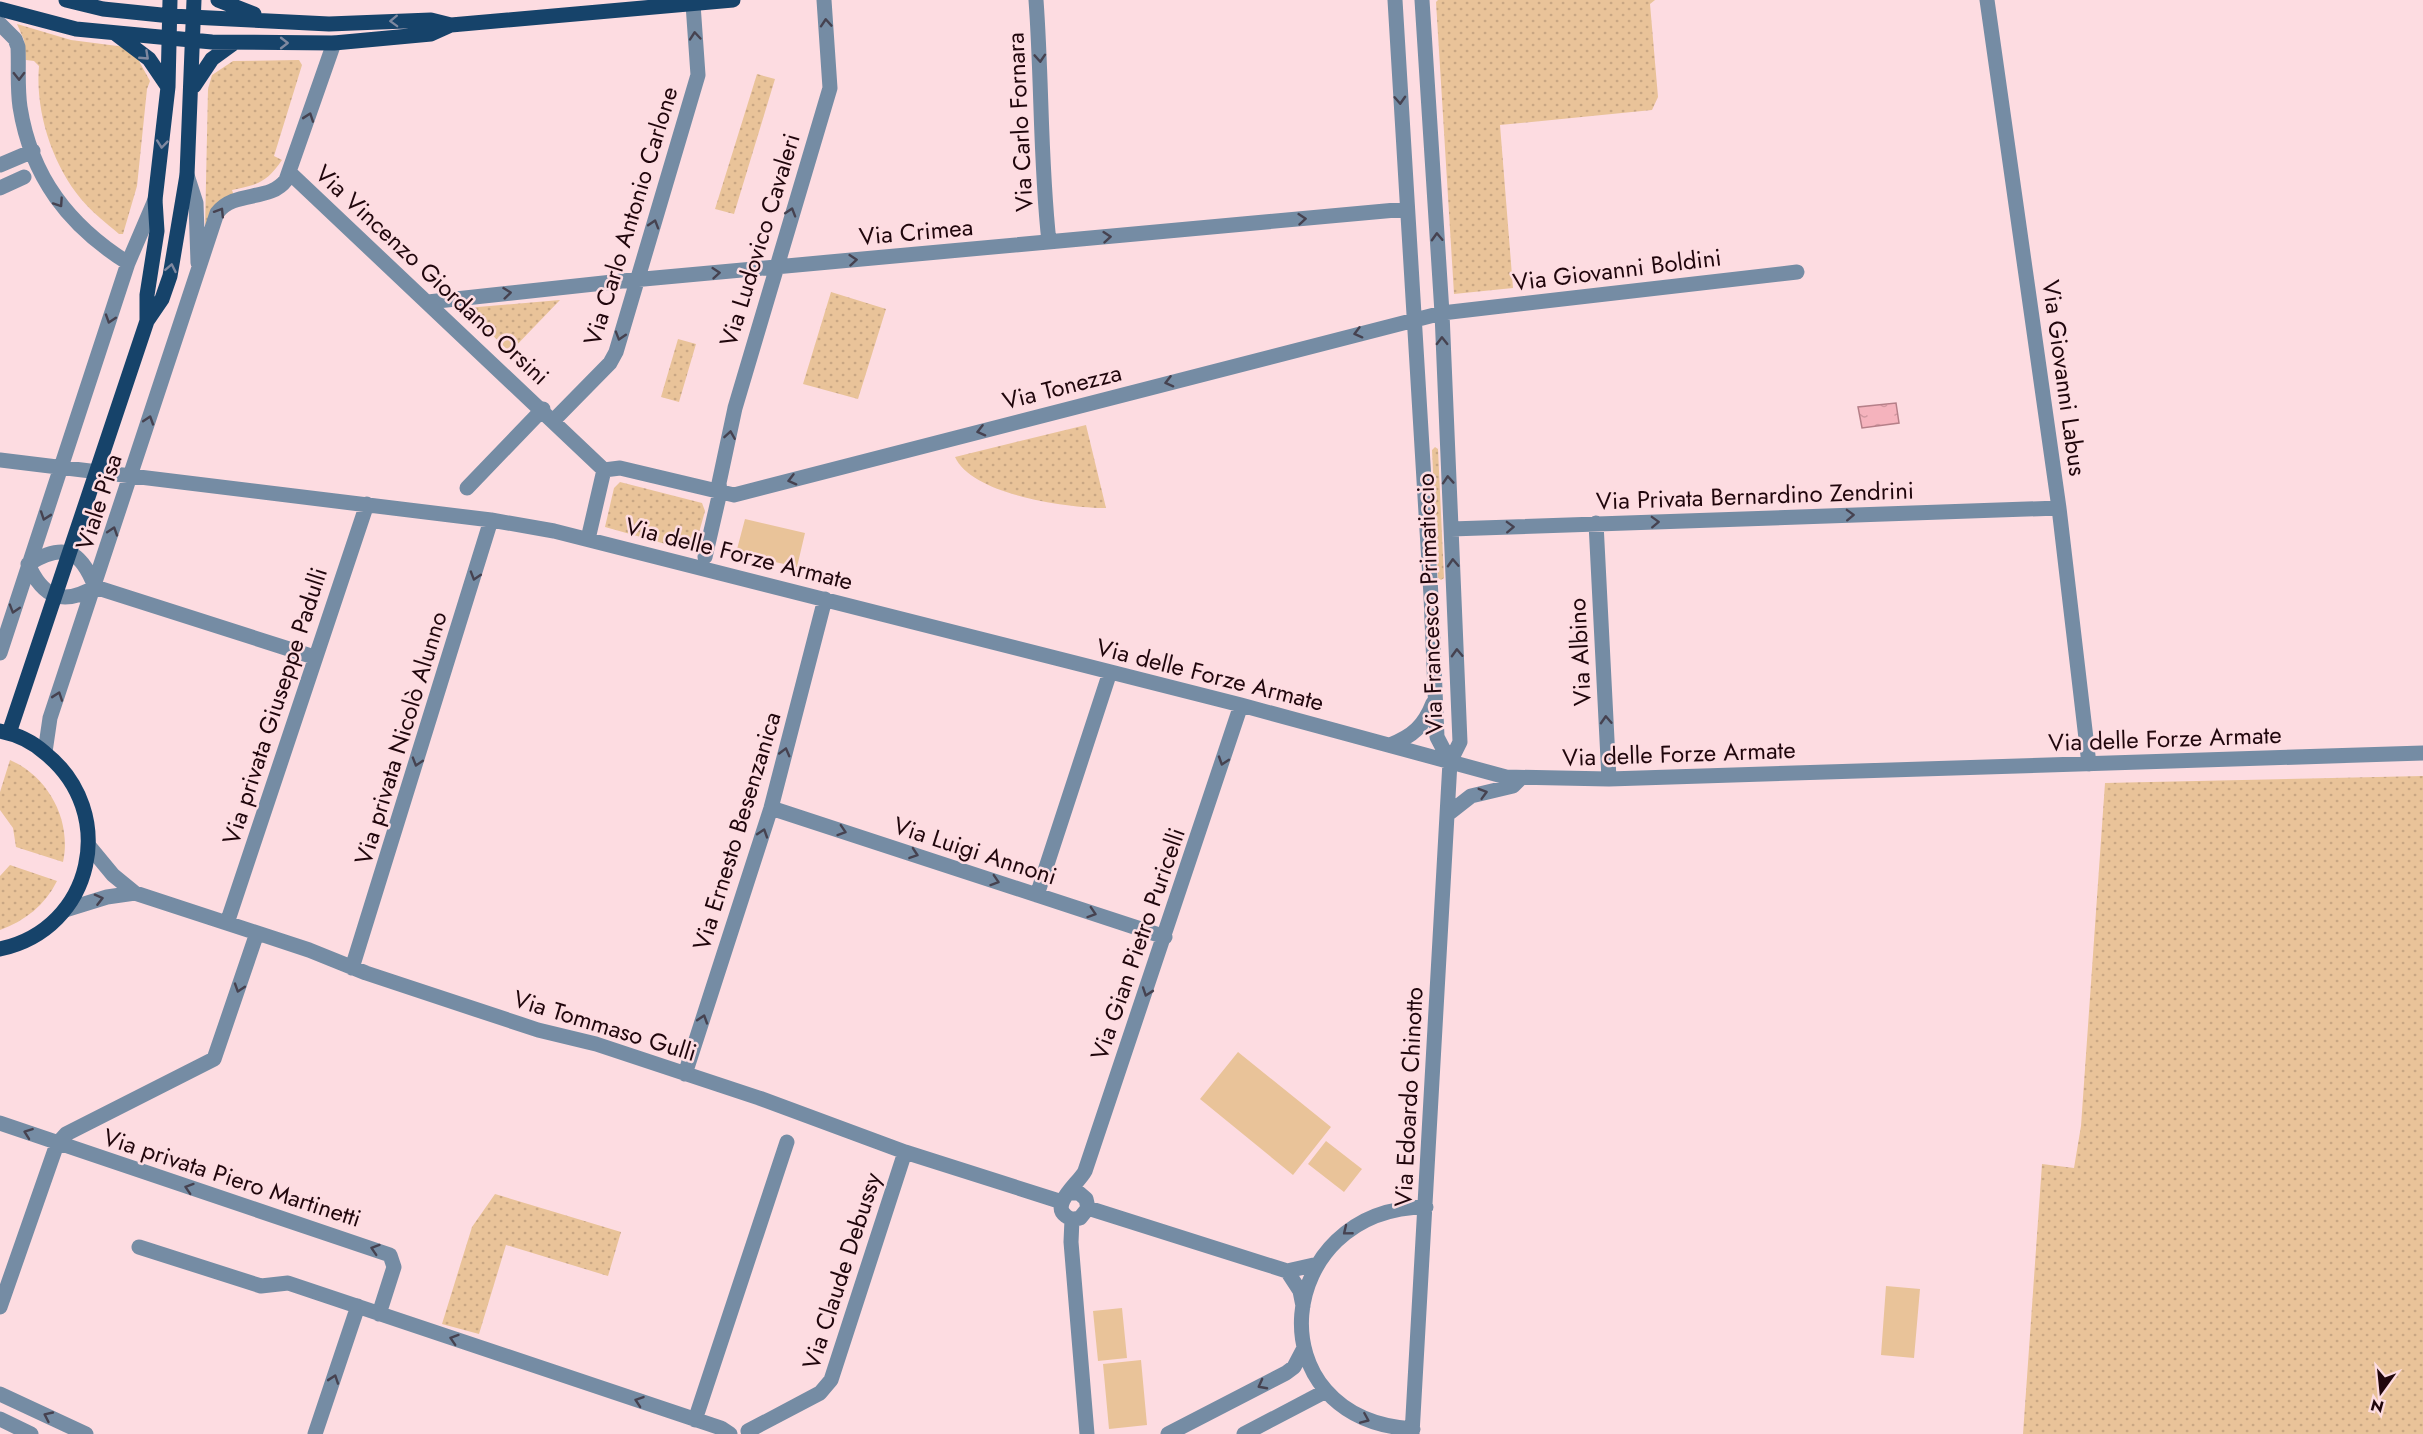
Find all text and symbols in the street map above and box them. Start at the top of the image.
one-way arrow [389,15,398,28]
one-way arrow [819,18,832,27]
one-way arrow [689,31,702,40]
street label: Via Carlo Fornara [997,32,1042,213]
one-way arrow [280,37,289,49]
one-way arrow [139,49,149,60]
one-way arrow [1033,54,1046,63]
one-way arrow [13,71,26,80]
street label: Via Carlo Antonio Carlone [574,82,687,350]
one-way arrow [1394,95,1407,104]
one-way arrow [301,113,314,123]
street label: Via Ludovico Cavaleri [710,129,809,351]
one-way arrow [156,139,169,148]
street label: Via Vincenzo Giordano Orsini [307,156,557,393]
one-way arrow [52,196,63,207]
one-way arrow [784,207,797,218]
one-way arrow [213,208,224,219]
street label: Via Crimea [857,209,974,254]
one-way arrow [1297,213,1306,226]
one-way arrow [647,219,659,230]
one-way arrow [1103,231,1112,244]
one-way arrow [1430,233,1443,242]
street label: Via Giovanni Boldini [1511,239,1723,300]
one-way arrow [849,254,858,267]
one-way arrow [164,264,177,274]
one-way arrow [712,267,721,280]
street label: Via Giovanni Labus [2033,278,2096,478]
one-way arrow [503,287,512,299]
one-way arrow [104,313,117,324]
one-way arrow [1353,326,1363,339]
one-way arrow [615,330,628,341]
one-way arrow [1436,337,1448,346]
street label: Via Tonezza [999,355,1125,418]
one-way arrow [1165,375,1175,388]
one-way arrow [142,415,154,426]
one-way arrow [976,424,986,437]
one-way arrow [723,430,735,439]
street label: Viale Pisa [67,449,131,554]
street label: Via Privata Bernardino Zendrini [1595,472,1915,519]
one-way arrow [787,473,798,485]
street label: Via Francesco Primaticcio [1407,473,1452,735]
one-way arrow [1442,475,1455,484]
street label: Via delle Forze Armate [622,508,857,599]
one-way arrow [1845,509,1854,521]
one-way arrow [39,510,52,521]
one-way arrow [1650,516,1659,528]
one-way arrow [1505,520,1514,533]
one-way arrow [106,526,119,537]
one-way arrow [1447,559,1460,568]
street label: Via privata Giuseppe Padulli [213,563,336,849]
one-way arrow [470,570,482,581]
street label: Via Albino [1559,597,1600,707]
one-way arrow [9,603,21,614]
street label: Via privata Nicolò Alunno [345,607,456,869]
street label: Via delle Forze Armate [1093,629,1328,720]
one-way arrow [1451,649,1463,658]
one-way arrow [51,691,64,701]
street label: Via Ernesto Besenzanica [684,707,789,954]
one-way arrow [1600,716,1613,725]
street label: Via delle Forze Armate [2048,717,2282,760]
street label: Via delle Forze Armate [1562,732,1796,775]
one-way arrow [778,747,791,757]
one-way arrow [1218,755,1230,766]
one-way arrow [412,756,424,767]
one-way arrow [1477,788,1488,800]
street label: Via Luigi Annoni [889,808,1061,893]
one-way arrow [836,823,847,836]
street label: Via Gian Pietro Puricelli [1081,823,1194,1065]
one-way arrow [756,828,768,839]
one-way arrow [908,847,919,859]
one-way arrow [989,874,1000,886]
one-way arrow [94,894,104,907]
one-way arrow [1086,906,1097,918]
street label: Via Tommaso Gulli [509,981,701,1070]
one-way arrow [233,982,246,993]
one-way arrow [1141,986,1154,997]
street label: Via Edoardo Chinotto [1385,986,1432,1208]
one-way arrow [696,1014,709,1025]
street label: Via privata Piero Martinetti [99,1119,366,1236]
one-way arrow [24,1128,34,1141]
street label: Via Claude Debussy [793,1168,890,1374]
one-way arrow [185,1183,195,1195]
one-way arrow [1343,1223,1354,1234]
one-way arrow [370,1244,381,1256]
one-way arrow [449,1334,460,1347]
north arrow [2351,1362,2411,1422]
one-way arrow [327,1374,339,1384]
one-way arrow [1258,1378,1268,1389]
text: N [2368,1393,2386,1419]
one-way arrow [634,1395,645,1408]
one-way arrow [43,1412,54,1424]
one-way arrow [1359,1412,1370,1424]

